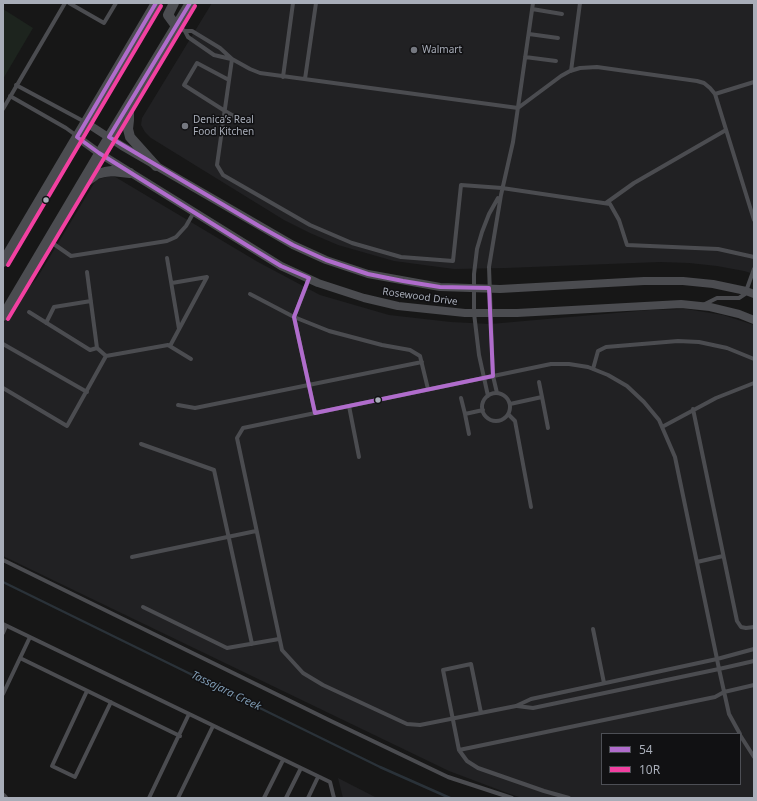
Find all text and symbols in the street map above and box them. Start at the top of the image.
place label: Walmart [422,44,462,56]
marker: Walmart [409,45,419,55]
place label: Denica’s Real Food Kitchen [193,114,254,138]
marker: Denica’s Real Food Kitchen [180,121,190,131]
unlabelled marker [41,195,51,205]
street label: Rosewood Drive [382,286,458,308]
unlabelled marker [373,395,383,405]
water label: Tassajara Creek [189,668,263,714]
legend [601,733,741,785]
text: 54 [639,741,653,758]
text: 10R [639,761,660,778]

